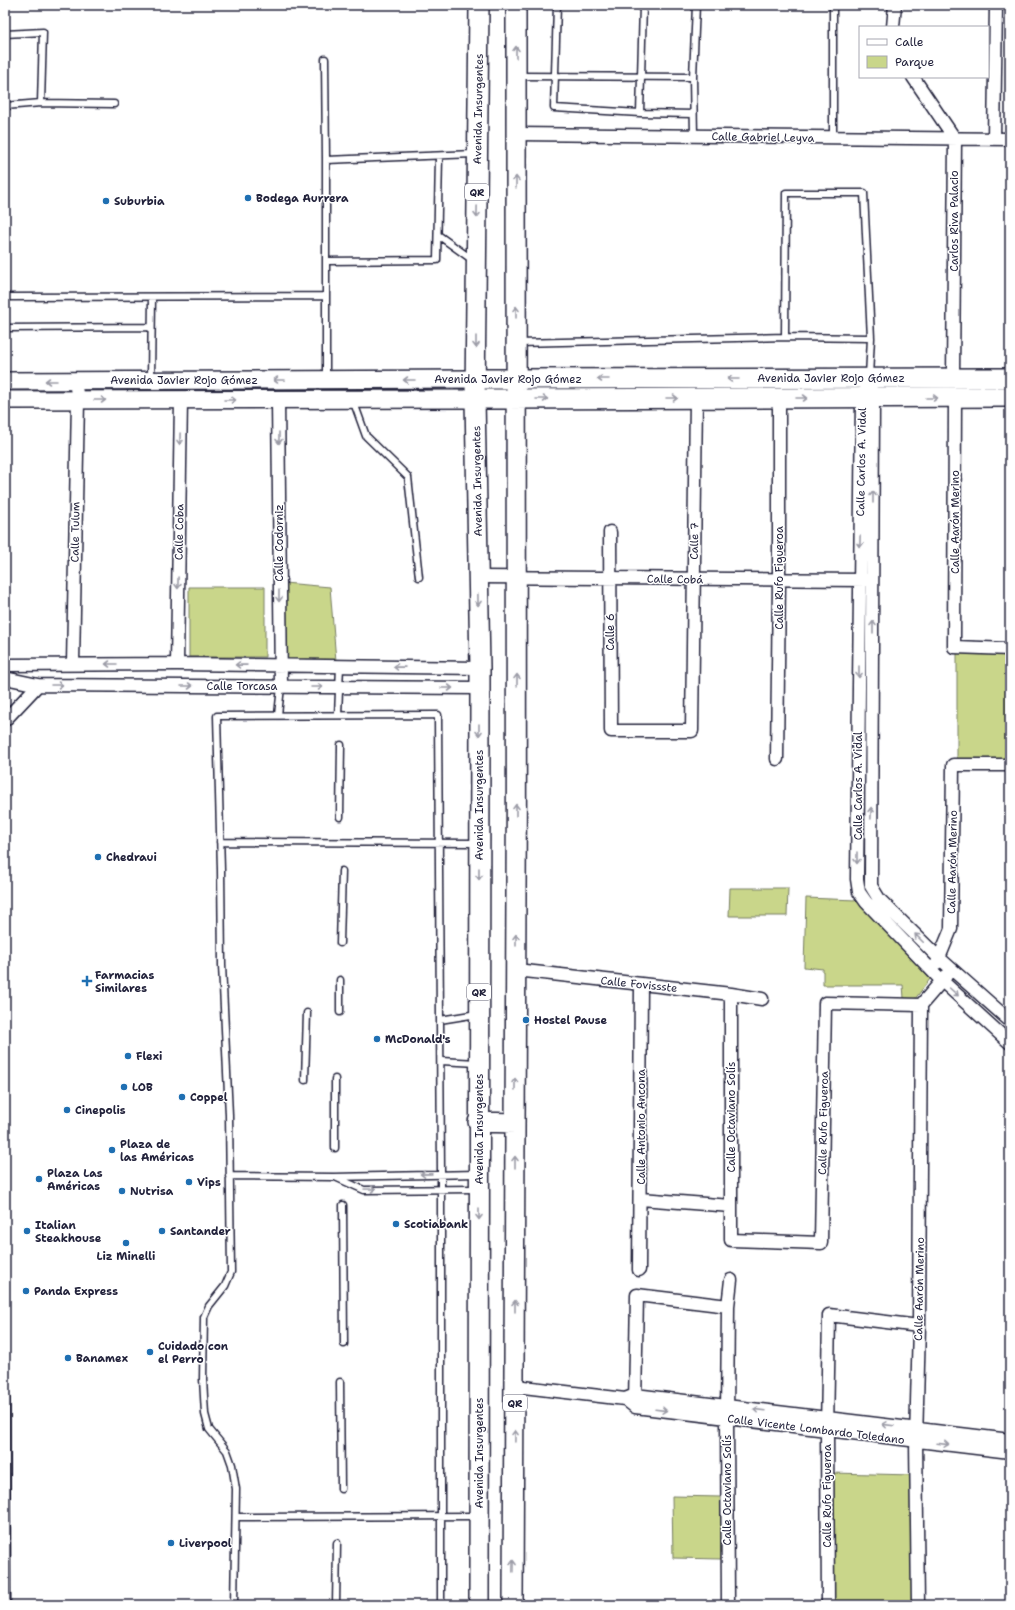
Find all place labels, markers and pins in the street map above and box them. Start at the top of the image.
place label: Bodega Aurrera [256,191,349,206]
marker: Bodega Aurrera [243,193,253,203]
place label: Suburbia [114,194,165,209]
marker: Suburbia [101,196,111,206]
place label: Chedraui [106,850,157,865]
marker: Chedraui [93,852,103,862]
place label: Farmacias Similares [95,968,154,996]
marker: Farmacias Similares [82,976,92,986]
place label: Hostel Pause [534,1013,608,1028]
marker: Hostel Pause [521,1015,531,1025]
place label: McDonald's [385,1032,451,1047]
marker: McDonald's [372,1034,382,1044]
place label: Flexi [136,1049,162,1064]
marker: Flexi [123,1051,133,1061]
place label: LOB [132,1080,153,1095]
marker: LOB [119,1082,129,1092]
place label: Coppel [190,1090,228,1105]
marker: Coppel [177,1092,187,1102]
place label: Cinepolis [75,1103,126,1118]
marker: Cinepolis [62,1105,72,1115]
place label: Plaza de las Américas [120,1137,194,1165]
marker: Plaza de las Américas [107,1145,117,1155]
place label: Plaza Las Américas [47,1166,103,1194]
marker: Plaza Las Américas [34,1174,44,1184]
place label: Vips [197,1175,221,1190]
marker: Vips [184,1177,194,1187]
place label: Nutrisa [130,1184,174,1199]
marker: Nutrisa [117,1186,127,1196]
place label: Scotiabank [404,1217,468,1232]
place label: Italian Steakhouse [35,1218,102,1246]
marker: Scotiabank [391,1219,401,1229]
place label: Santander [170,1224,231,1239]
marker: Italian Steakhouse [22,1226,32,1236]
marker: Santander [157,1226,167,1236]
marker: Liz Minelli [121,1238,131,1248]
place label: Liz Minelli [97,1249,155,1264]
place label: Panda Express [34,1284,118,1299]
marker: Panda Express [21,1286,31,1296]
place label: Cuidado con el Perro [158,1339,229,1367]
marker: Cuidado con el Perro [145,1347,155,1357]
place label: Banamex [76,1351,128,1366]
marker: Banamex [63,1353,73,1363]
place label: Liverpool [179,1536,232,1551]
marker: Liverpool [166,1538,176,1548]

